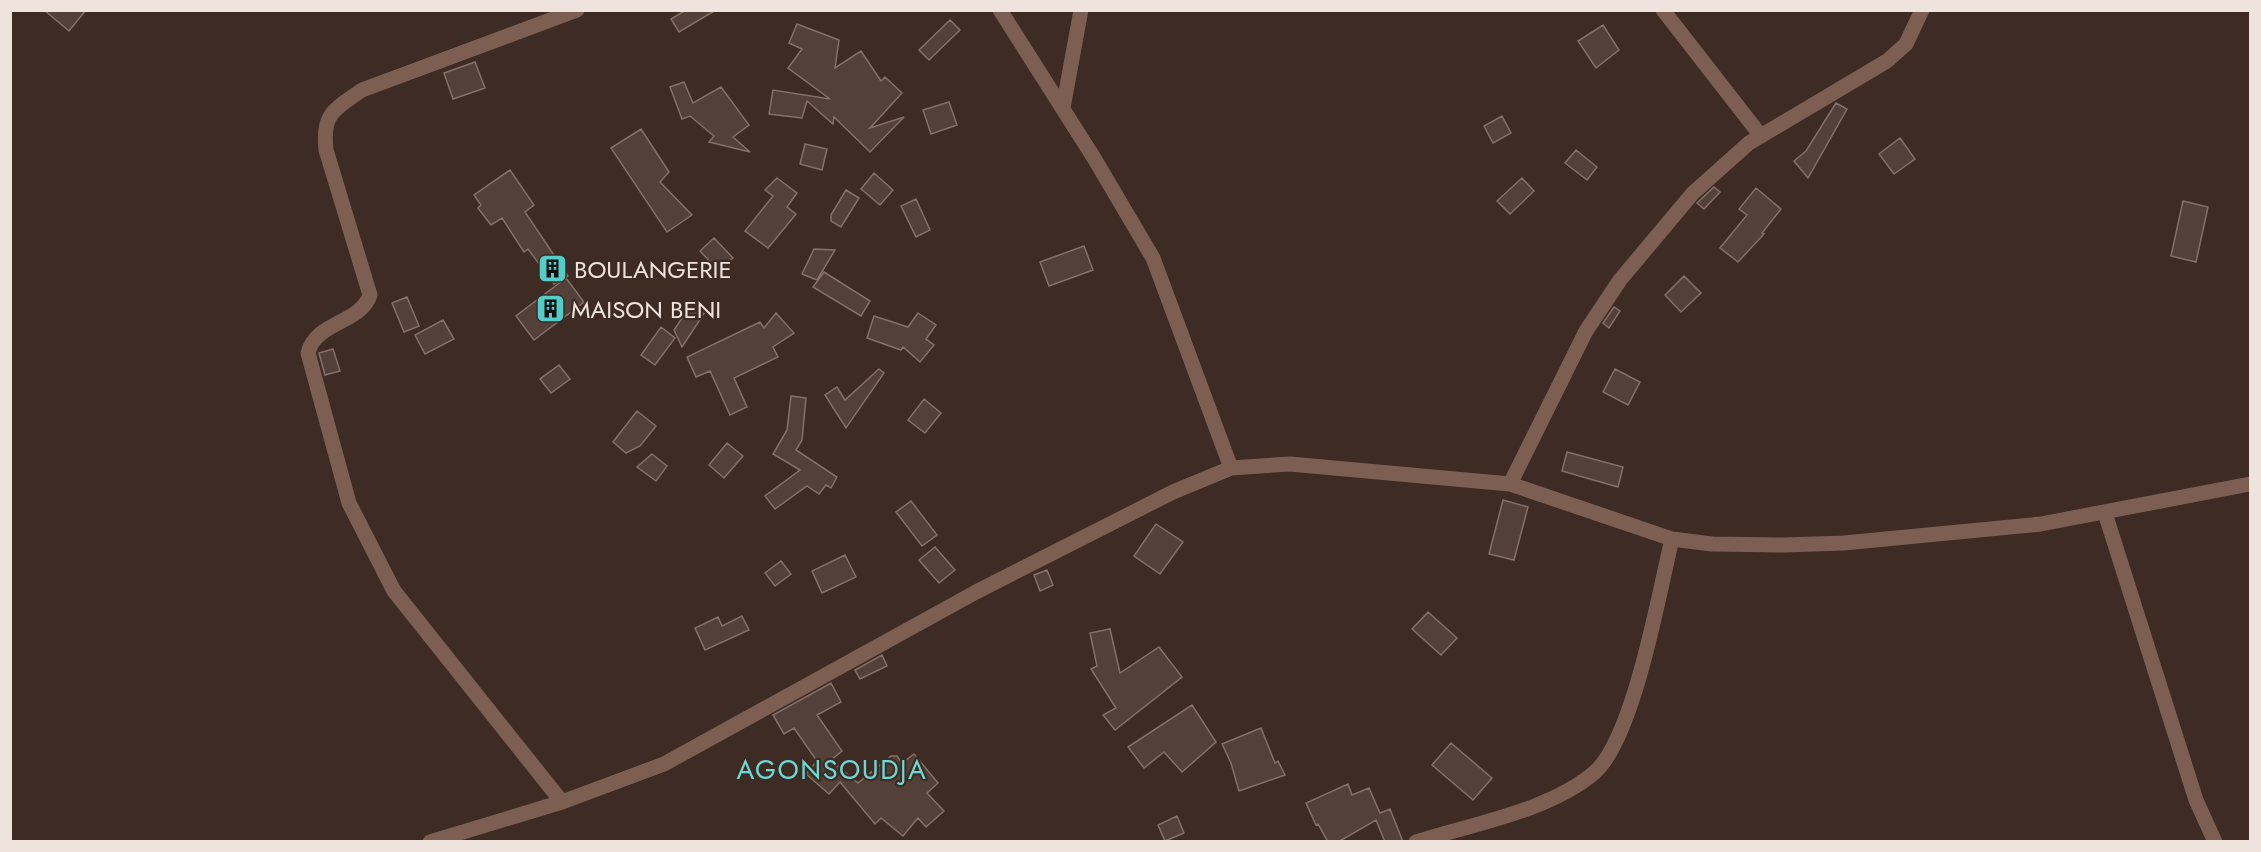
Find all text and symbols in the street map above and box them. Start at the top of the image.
place label: BOULANGERIE [574,252,732,287]
building icon: BOULANGERIE [537,253,569,285]
place label: MAISON BENI [571,292,721,327]
building icon: MAISON BENI [534,293,566,325]
district label: AGONSOUDJA [737,750,927,789]

